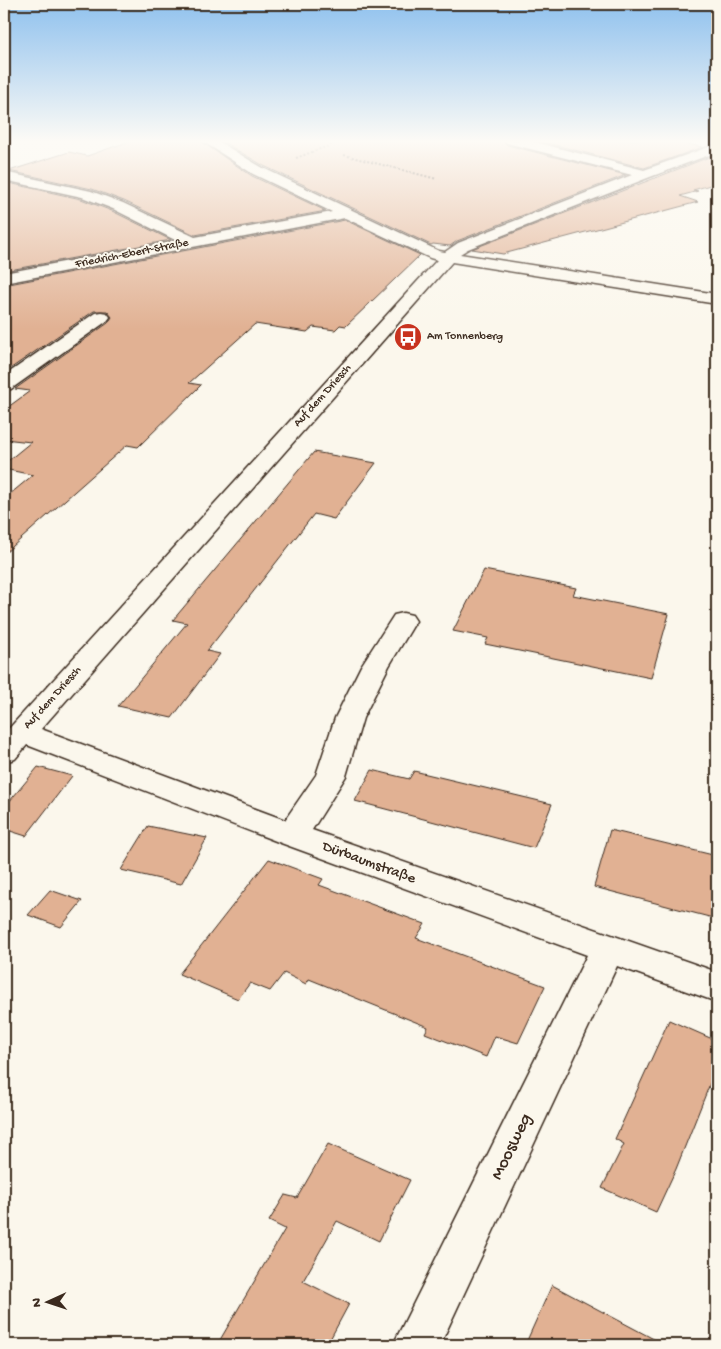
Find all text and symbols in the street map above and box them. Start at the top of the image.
street label: Friedrich-Ebert-Straße [73,236,191,272]
bus stop icon: Am Tonnenberg [393,322,423,352]
place label: Am Tonnenberg [427,330,503,344]
street label: Auf dem Driesch [291,361,355,430]
street label: Auf dem Driesch [21,663,85,732]
street label: Dürbaumstraße [319,837,418,888]
street label: Moosweg [487,1110,537,1184]
north arrow [22,1276,72,1326]
text: N [29,1298,46,1308]

